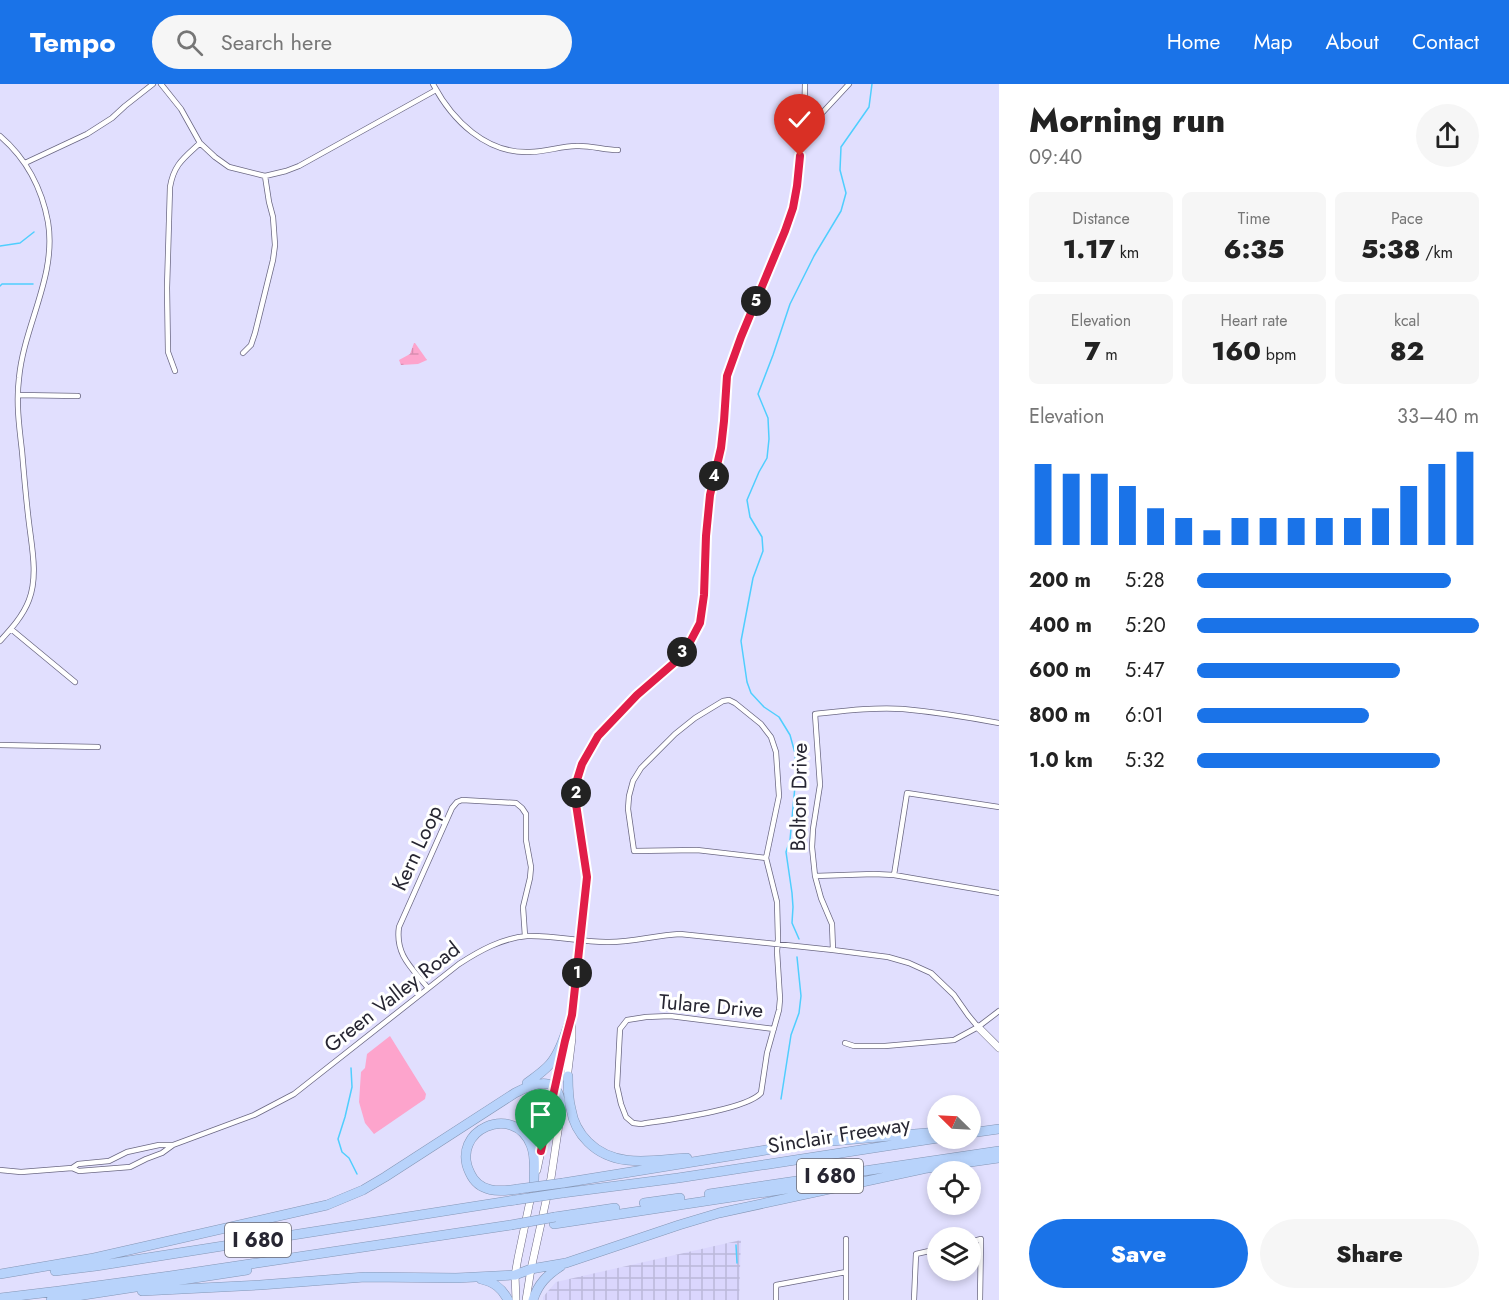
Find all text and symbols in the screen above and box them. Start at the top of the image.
search box [152,15,572,69]
text: Tempo [30,22,116,63]
icon: search [173,26,206,59]
text: Search here [221,26,332,58]
text: Home [1167,27,1220,57]
text: Map [1253,27,1293,57]
text: About [1326,27,1379,57]
text: Contact [1412,27,1479,57]
pin [774,94,825,156]
text: Morning run [1029,97,1225,144]
icon: check [783,103,816,136]
button: share [1416,104,1479,167]
text: 09:40 [1029,143,1082,172]
text: Distance [1072,207,1130,230]
text: Time [1238,207,1270,230]
text: Pace [1391,207,1423,230]
text: 1.17 [1063,230,1115,268]
text: 6:35 [1224,230,1284,268]
text: 5:38 [1361,230,1421,268]
text: km [1115,241,1139,264]
text: /km [1421,241,1453,264]
pin: 5 [741,286,771,316]
text: 5 [751,289,761,312]
text: Elevation [1071,309,1131,332]
text: Heart rate [1221,309,1287,332]
text: kcal [1394,309,1420,332]
text: 7 [1084,332,1101,370]
text: 160 [1211,332,1261,370]
text: 82 [1390,332,1424,370]
text: m [1101,343,1118,366]
text: bpm [1261,343,1297,366]
text: Elevation [1029,402,1104,431]
text: 33–40 m [1397,402,1479,431]
pin: 4 [699,461,729,491]
text: 4 [708,464,720,487]
text: 200 m [1029,566,1091,595]
text: 5:28 [1125,566,1165,595]
text: 400 m [1029,611,1092,640]
text: 5:20 [1125,611,1166,640]
pin: 3 [667,637,697,667]
text: 3 [677,640,687,663]
text: 600 m [1029,656,1091,685]
text: 5:47 [1125,656,1164,685]
text: 800 m [1029,701,1090,730]
text: 6:01 [1125,701,1164,730]
street label: Bolton Drive [783,742,815,852]
text: 1.0 km [1029,746,1093,775]
text: 5:32 [1125,746,1165,775]
pin: 2 [561,778,591,808]
text: 2 [571,781,581,804]
street label: Kern Loop [384,800,450,896]
street label: Green Valley Road [318,934,466,1060]
pin: 1 [562,958,592,988]
text: 1 [573,961,581,984]
street label: Tulare Drive [658,986,765,1026]
pin [515,1089,566,1151]
north arrow [927,1095,981,1149]
map controls [927,1095,981,1281]
icon: arrive [524,1098,557,1131]
street label: Sinclair Freeway [766,1109,913,1161]
road number: I 680 [797,1159,863,1193]
button: locate [927,1161,981,1215]
button: Save [1029,1219,1248,1288]
button: Share [1260,1219,1479,1288]
road number: I 680 [225,1223,291,1257]
button: layers [927,1227,981,1281]

